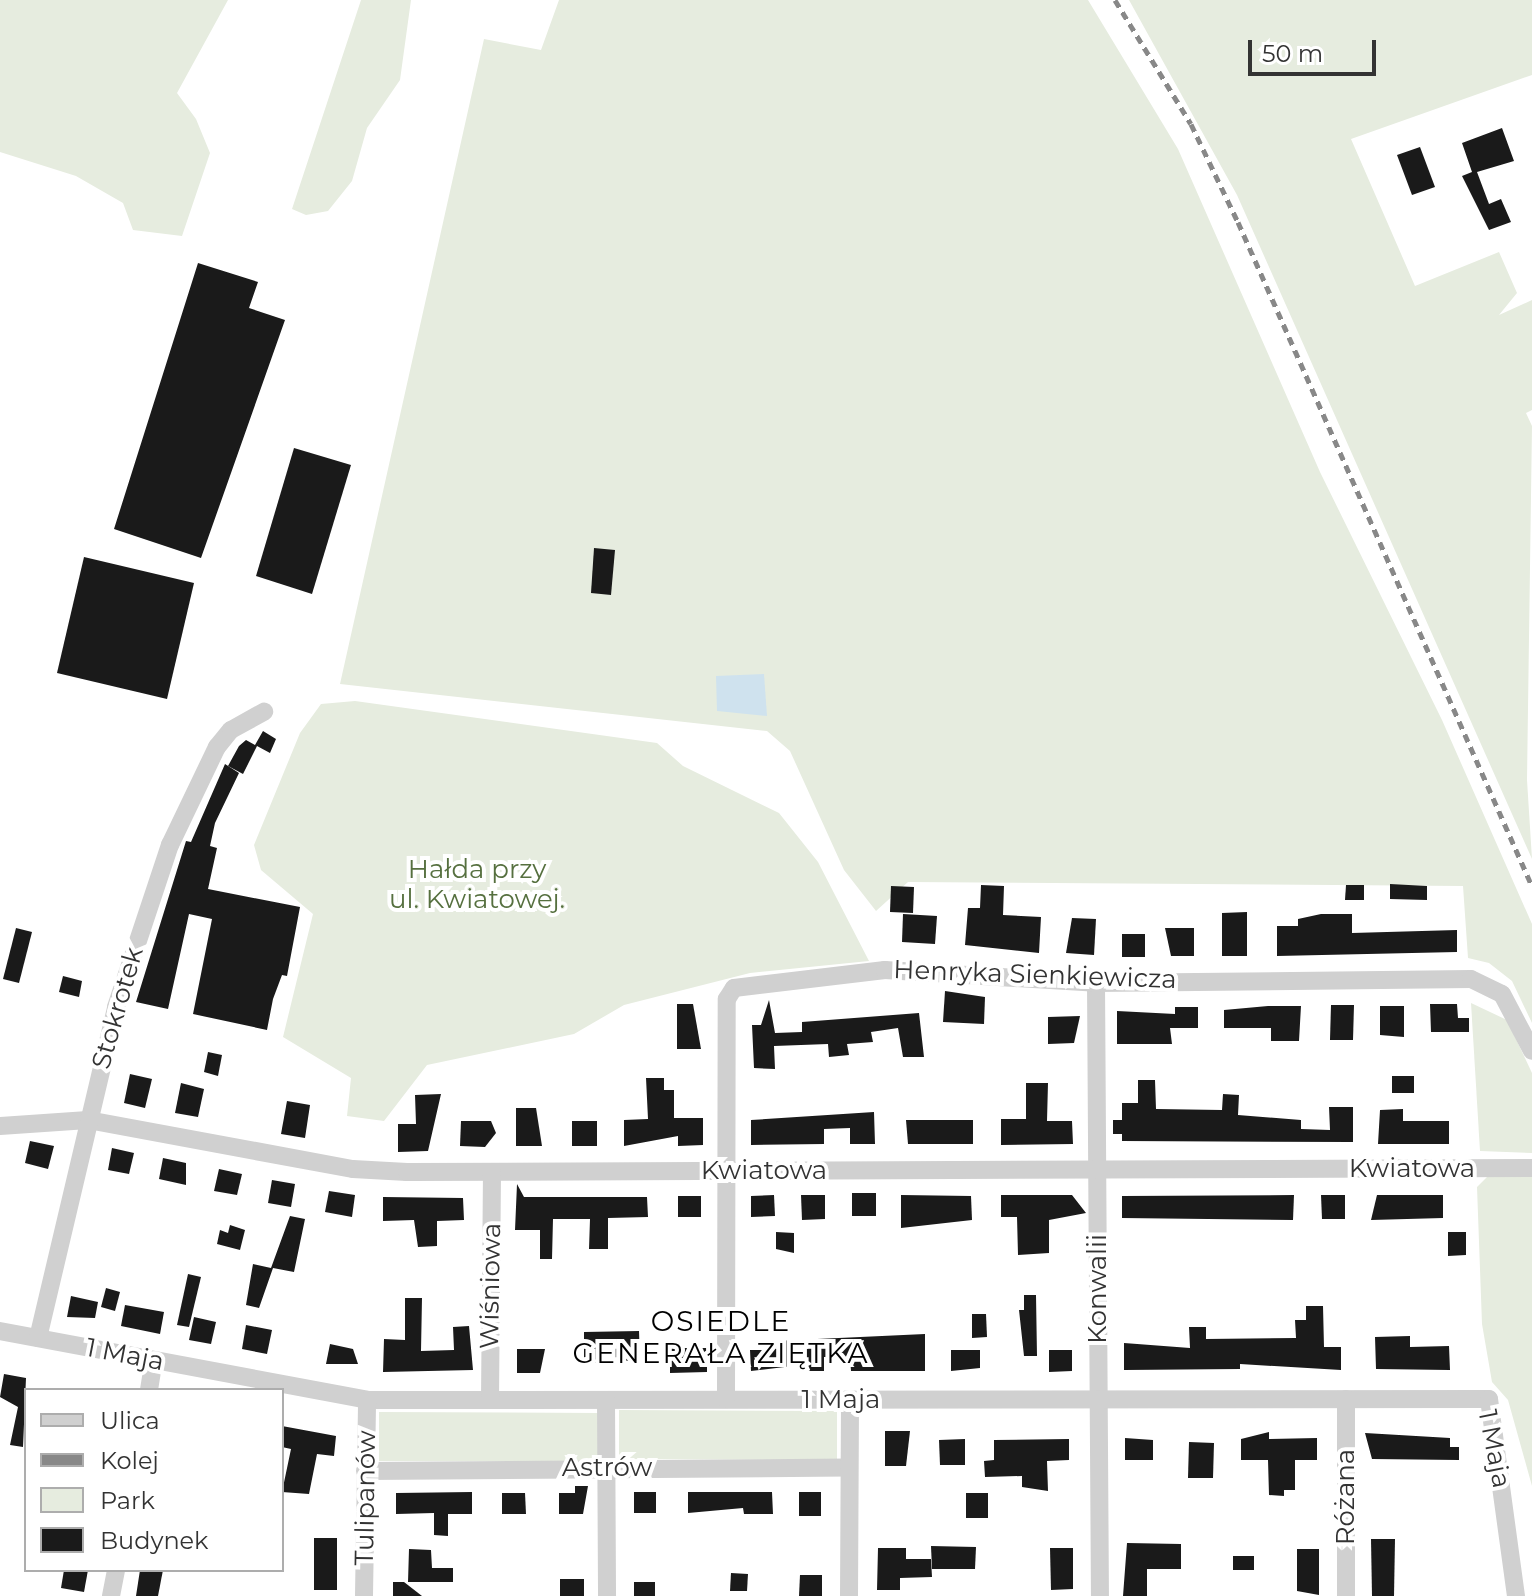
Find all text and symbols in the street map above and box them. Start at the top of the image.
scale bar [1252,24,1380,74]
text: 50 m [1262,39,1323,68]
park label: Hałda przy ul. Kwiatowej. [389,854,565,916]
street label: Stokrotek [86,943,150,1073]
street label: Henryka Sienkiewicza [893,954,1177,996]
street label: Kwiatowa [1349,1153,1475,1185]
street label: Kwiatowa [701,1155,827,1187]
street label: Wiśniowa [474,1223,508,1349]
street label: Konwalii [1082,1234,1114,1344]
district label: OSIEDLE GENERAŁA ZIĘTKA [573,1304,869,1370]
street label: 1 Maja [83,1332,167,1378]
street label: 1 Maja [802,1384,880,1416]
legend [24,1388,284,1572]
text: Ulica [100,1406,160,1435]
street label: 1 Maja [1471,1407,1517,1491]
street label: Tulipanów [349,1430,383,1566]
text: Kolej [100,1446,159,1475]
street label: Różana [1330,1449,1362,1545]
street label: Astrów [562,1452,652,1484]
text: Park [100,1486,155,1515]
text: Budynek [100,1526,208,1555]

